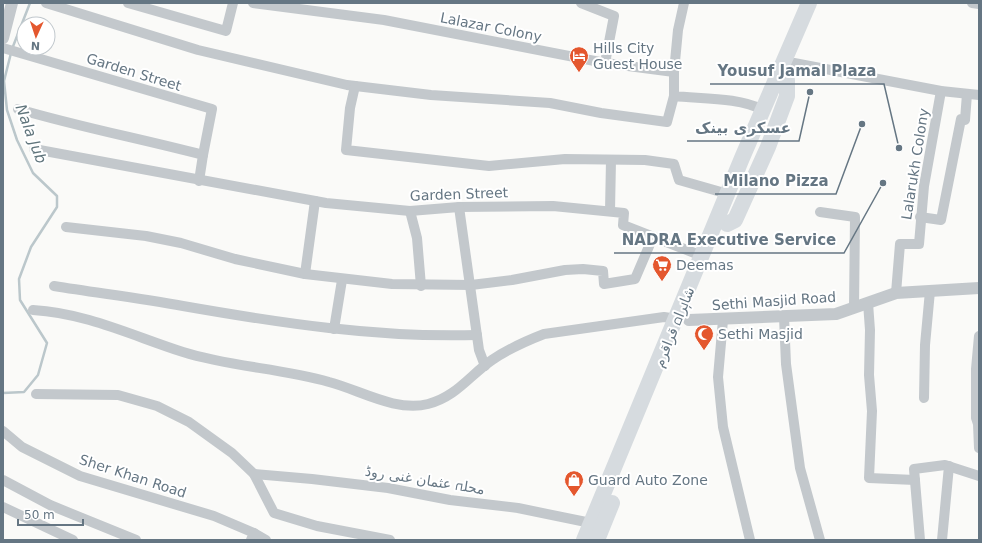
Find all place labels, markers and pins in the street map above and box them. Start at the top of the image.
place label: Hills City Guest House [593,40,682,72]
hotel icon: Hills City Guest House [568,45,590,73]
callout: Yousuf Jamal Plaza [710,57,884,84]
callout: عسکری بینک [687,114,799,141]
callout: Milano Pizza [715,167,836,194]
callout: NADRA Executive Service [614,226,844,253]
supermarket icon: Deemas [651,254,673,282]
place label: Deemas [676,257,734,273]
mosque icon: Sethi Masjid [693,323,715,351]
place label: Sethi Masjid [718,326,803,342]
shop icon: Guard Auto Zone [563,469,585,497]
place label: Guard Auto Zone [588,472,708,488]

